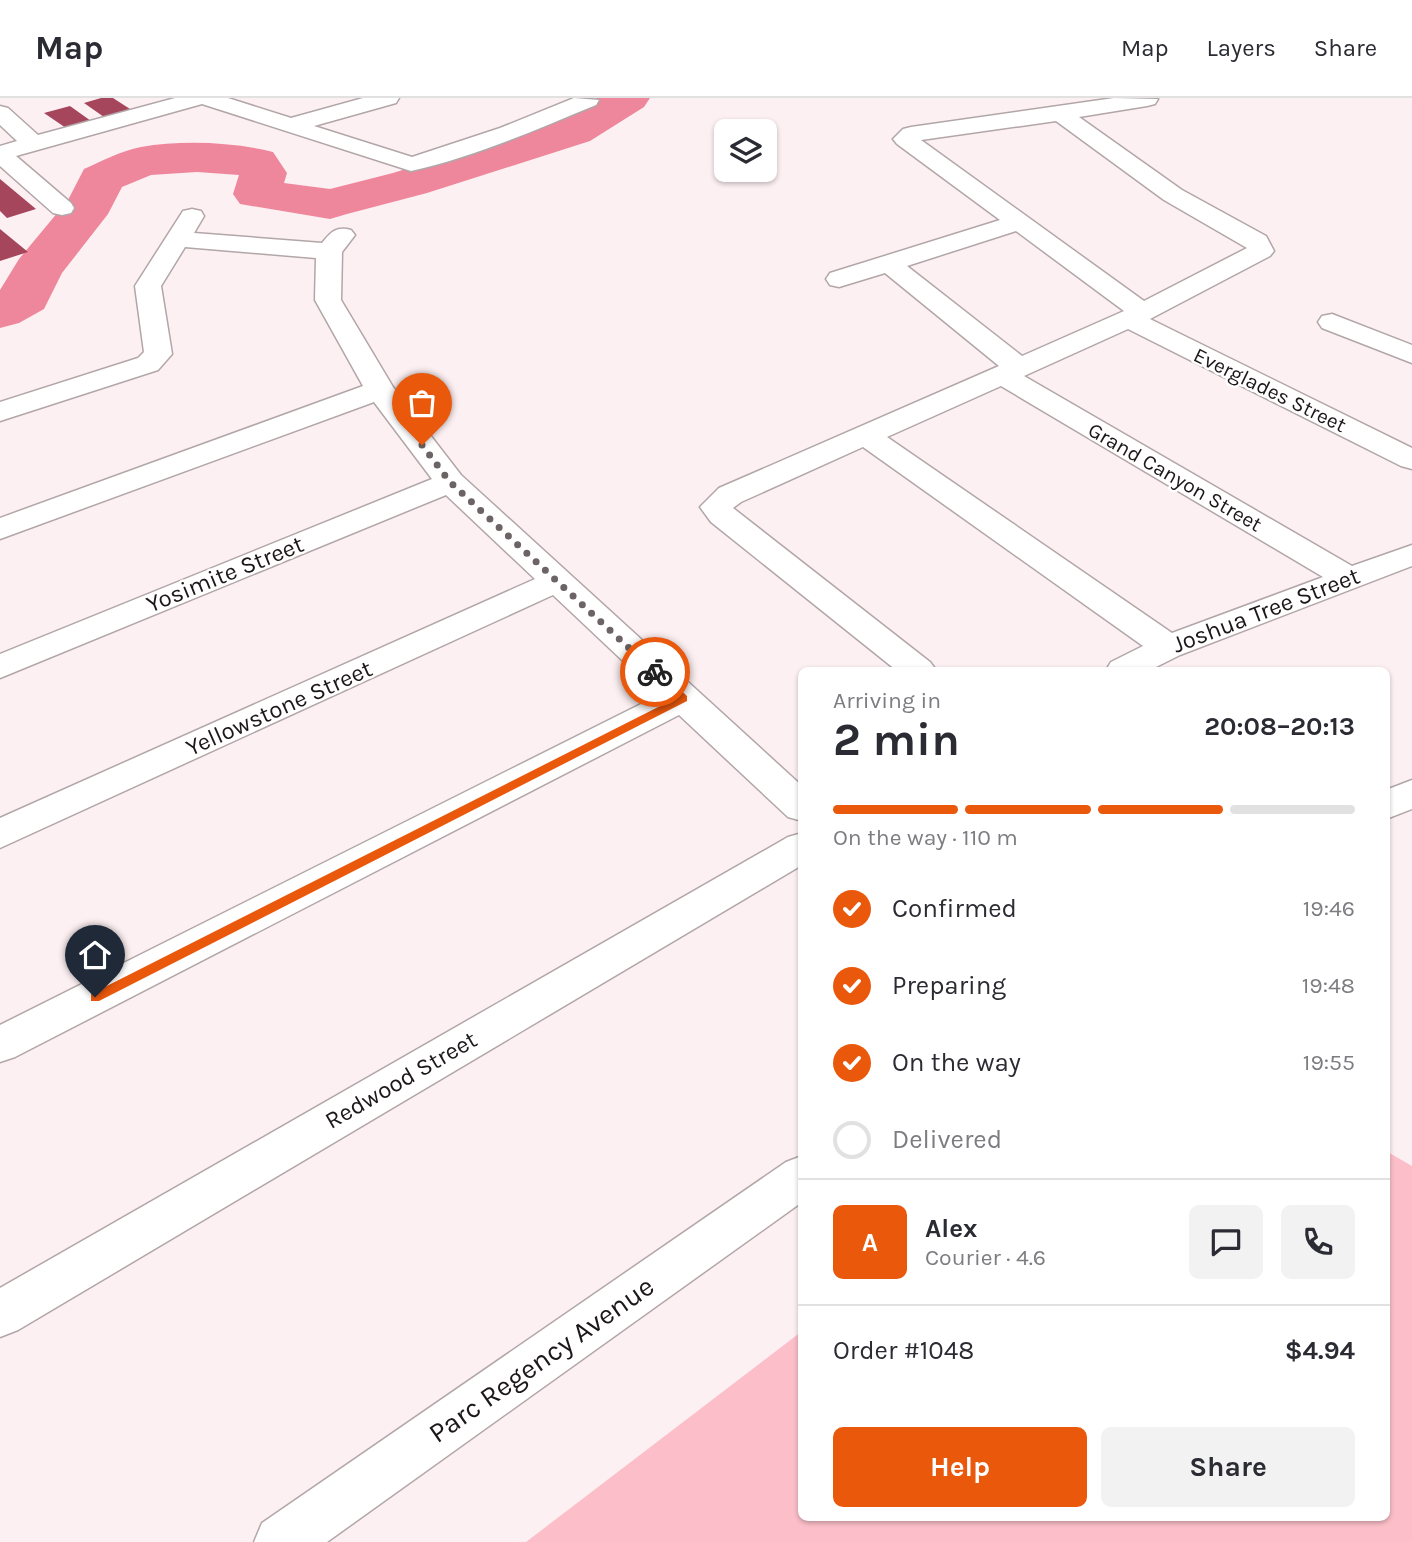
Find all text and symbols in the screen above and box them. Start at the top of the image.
text: Map [35,29,103,67]
text: Map [1121,34,1169,62]
text: Layers [1207,34,1276,62]
text: Share [1314,34,1377,62]
map controls [714,119,777,182]
button: layers [714,119,777,182]
street label: Everglades Street [1190,343,1350,437]
pin [392,373,452,445]
icon: bag [403,384,441,422]
street label: Grand Canyon Street [1084,417,1266,537]
street label: Yosimite Street [142,530,308,618]
street label: Joshua Tree Street [1168,561,1364,659]
courier [620,637,690,707]
icon: bike [636,653,674,691]
street label: Yellowstone Street [181,654,377,762]
text: Arriving in [833,687,941,714]
text: 20:08–20:13 [1204,711,1355,742]
text: 2 min [833,713,960,767]
text: On the way · 110 m [833,824,1018,851]
icon: check [833,890,871,928]
text: Confirmed [892,893,1017,924]
text: 19:46 [1303,895,1355,922]
pin [65,925,125,997]
icon: home [76,936,114,974]
icon: check [833,967,871,1005]
text: Preparing [892,970,1006,1001]
text: 19:48 [1302,972,1355,999]
street label: Redwood Street [320,1025,482,1135]
icon: check [833,1044,871,1082]
text: On the way [892,1047,1021,1078]
text: 19:55 [1303,1049,1355,1076]
text: Delivered [892,1124,1002,1155]
button: chat [1189,1205,1263,1279]
button: phone [1281,1205,1355,1279]
text: Alex [925,1213,977,1244]
text: A [862,1227,878,1258]
text: Courier · 4.6 [925,1244,1046,1271]
street label: Parc Regency Avenue [422,1269,660,1450]
text: Order #1048 [833,1335,974,1366]
text: $4.94 [1285,1335,1355,1366]
button: Help [833,1427,1087,1507]
button: Share [1101,1427,1355,1507]

